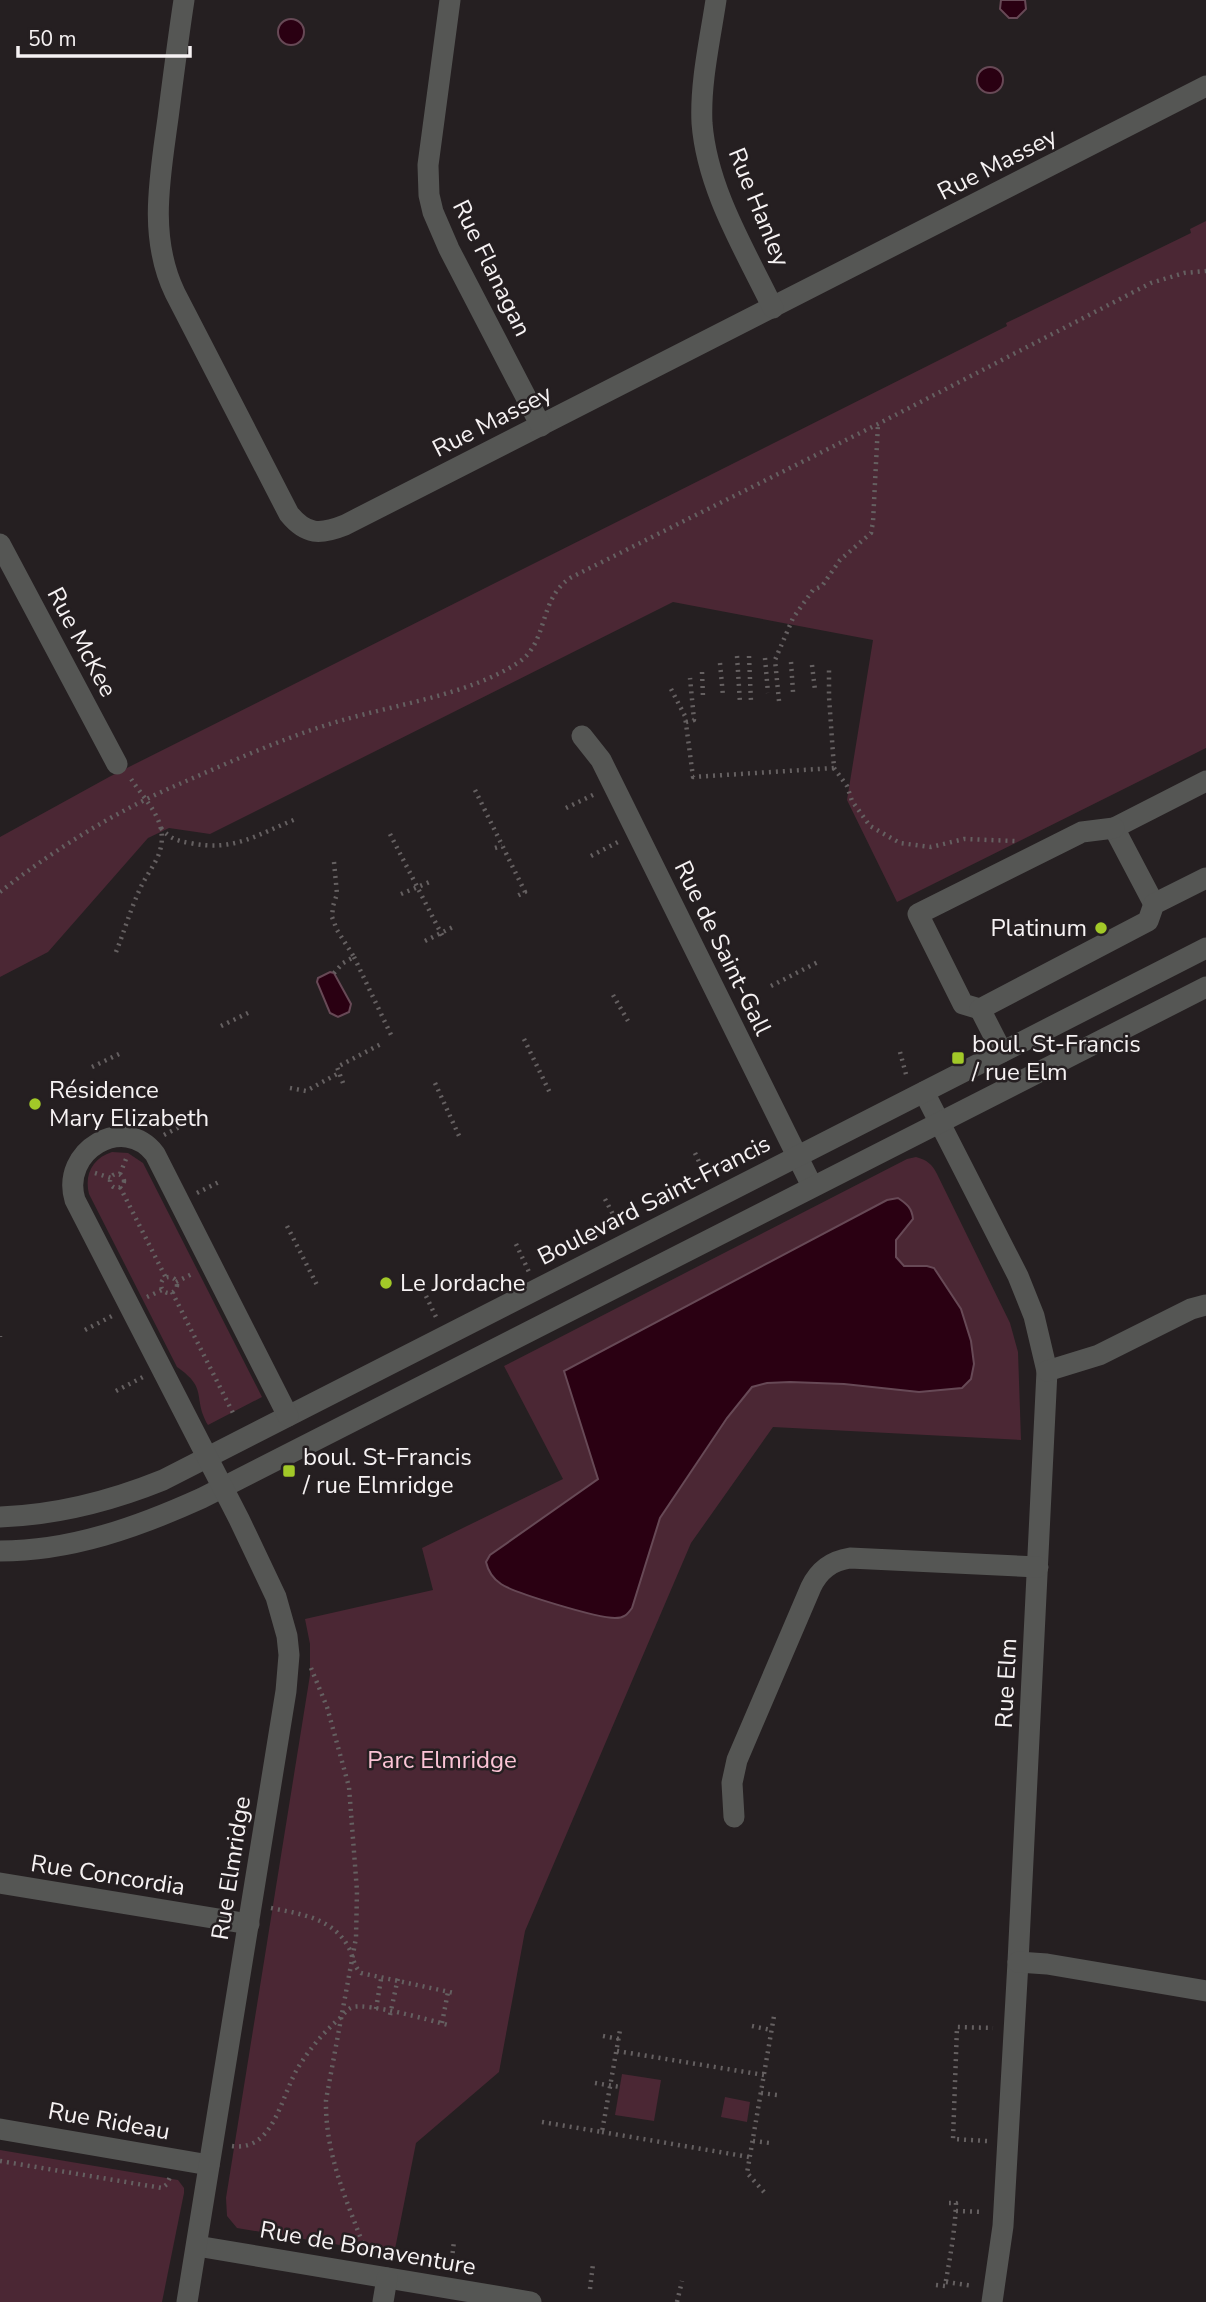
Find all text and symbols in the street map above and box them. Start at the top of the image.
scale bar [18,14,189,58]
text: 50 m [28,25,77,53]
street label: Rue Massey [932,120,1063,208]
street label: Rue Hanley [721,143,797,272]
street label: Rue Flanagan [445,194,539,342]
street label: Rue Massey [427,377,558,465]
street label: Rue McKee [40,581,124,703]
street label: Rue de Saint-Gall [667,855,779,1041]
place label: Platinum [990,912,1087,944]
marker: Platinum [1093,920,1109,936]
place label: boul. St-Francis / rue Elm [971,1028,1141,1088]
marker: boul. St-Francis / rue Elm [950,1050,966,1066]
place label: Résidence Mary Elizabeth [49,1074,209,1134]
marker: Résidence Mary Elizabeth [27,1096,43,1112]
street label: Boulevard Saint-Francis [532,1127,776,1273]
place label: Le Jordache [400,1267,526,1299]
marker: Le Jordache [378,1275,394,1291]
place label: boul. St-Francis / rue Elmridge [302,1441,472,1501]
marker: boul. St-Francis / rue Elmridge [281,1463,297,1479]
street label: Rue Elm [988,1637,1024,1729]
park label: Parc Elmridge [367,1744,517,1776]
street label: Rue Elmridge [204,1794,258,1942]
street label: Rue Concordia [29,1847,187,1903]
street label: Rue Rideau [46,2095,172,2147]
street label: Rue de Bonaventure [257,2213,479,2283]

